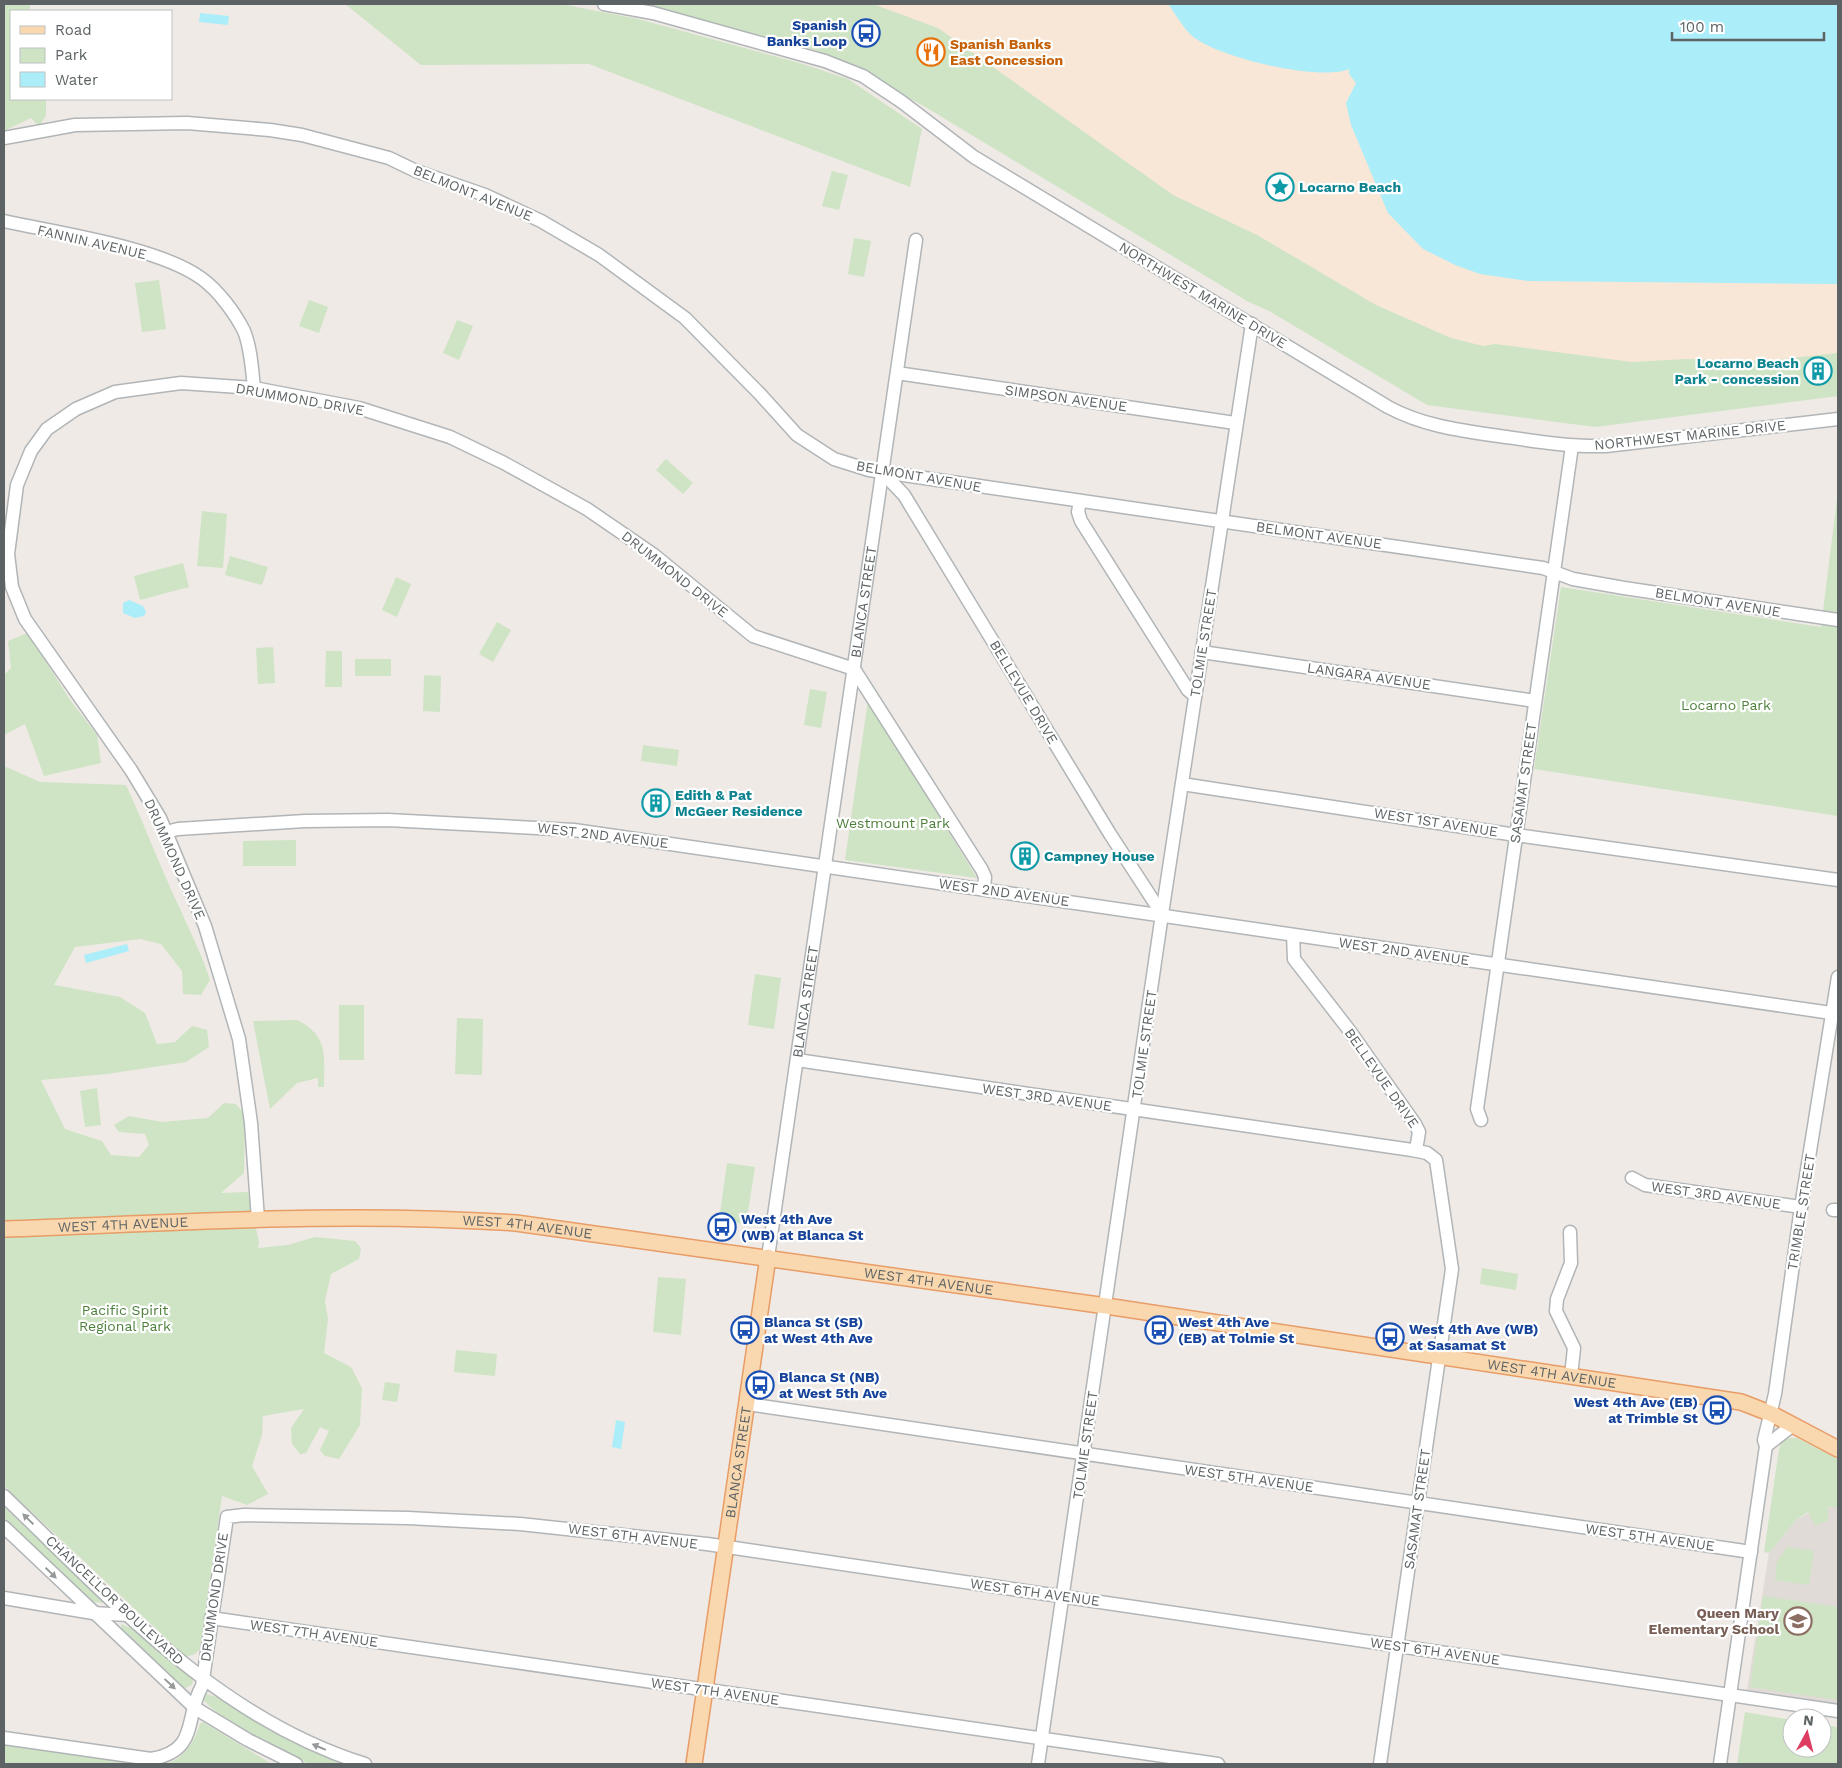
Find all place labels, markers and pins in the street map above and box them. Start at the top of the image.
place label: Spanish Banks Loop [767,17,847,49]
bus stop icon: Spanish Banks Loop [851,18,881,48]
place label: Spanish Banks East Concession [950,36,1063,68]
restaurant icon: Spanish Banks East Concession [916,37,946,67]
place icon: Locarno Beach [1265,172,1295,202]
place label: Locarno Beach [1299,179,1401,195]
place label: Locarno Beach Park - concession [1675,355,1799,387]
building icon: Locarno Beach Park - concession [1803,356,1833,386]
place label: Edith & Pat McGeer Residence [675,787,803,819]
building icon: Edith & Pat McGeer Residence [641,788,671,818]
building icon: Campney House [1010,841,1040,871]
place label: Campney House [1044,848,1155,864]
place label: West 4th Ave (WB) at Blanca St [741,1211,863,1243]
bus stop icon: West 4th Ave (WB) at Blanca St [707,1212,737,1242]
place label: Blanca St (SB) at West 4th Ave [764,1314,873,1346]
place label: West 4th Ave (EB) at Tolmie St [1178,1314,1294,1346]
bus stop icon: Blanca St (SB) at West 4th Ave [730,1315,760,1345]
bus stop icon: West 4th Ave (EB) at Tolmie St [1144,1315,1174,1345]
place label: West 4th Ave (WB) at Sasamat St [1409,1321,1539,1353]
bus stop icon: West 4th Ave (WB) at Sasamat St [1375,1322,1405,1352]
place label: Blanca St (NB) at West 5th Ave [779,1369,887,1401]
bus stop icon: Blanca St (NB) at West 5th Ave [745,1370,775,1400]
place label: West 4th Ave (EB) at Trimble St [1574,1394,1698,1426]
bus stop icon: West 4th Ave (EB) at Trimble St [1702,1395,1732,1425]
place label: Queen Mary Elementary School [1649,1605,1779,1637]
school or university icon: Queen Mary Elementary School [1783,1606,1813,1636]

